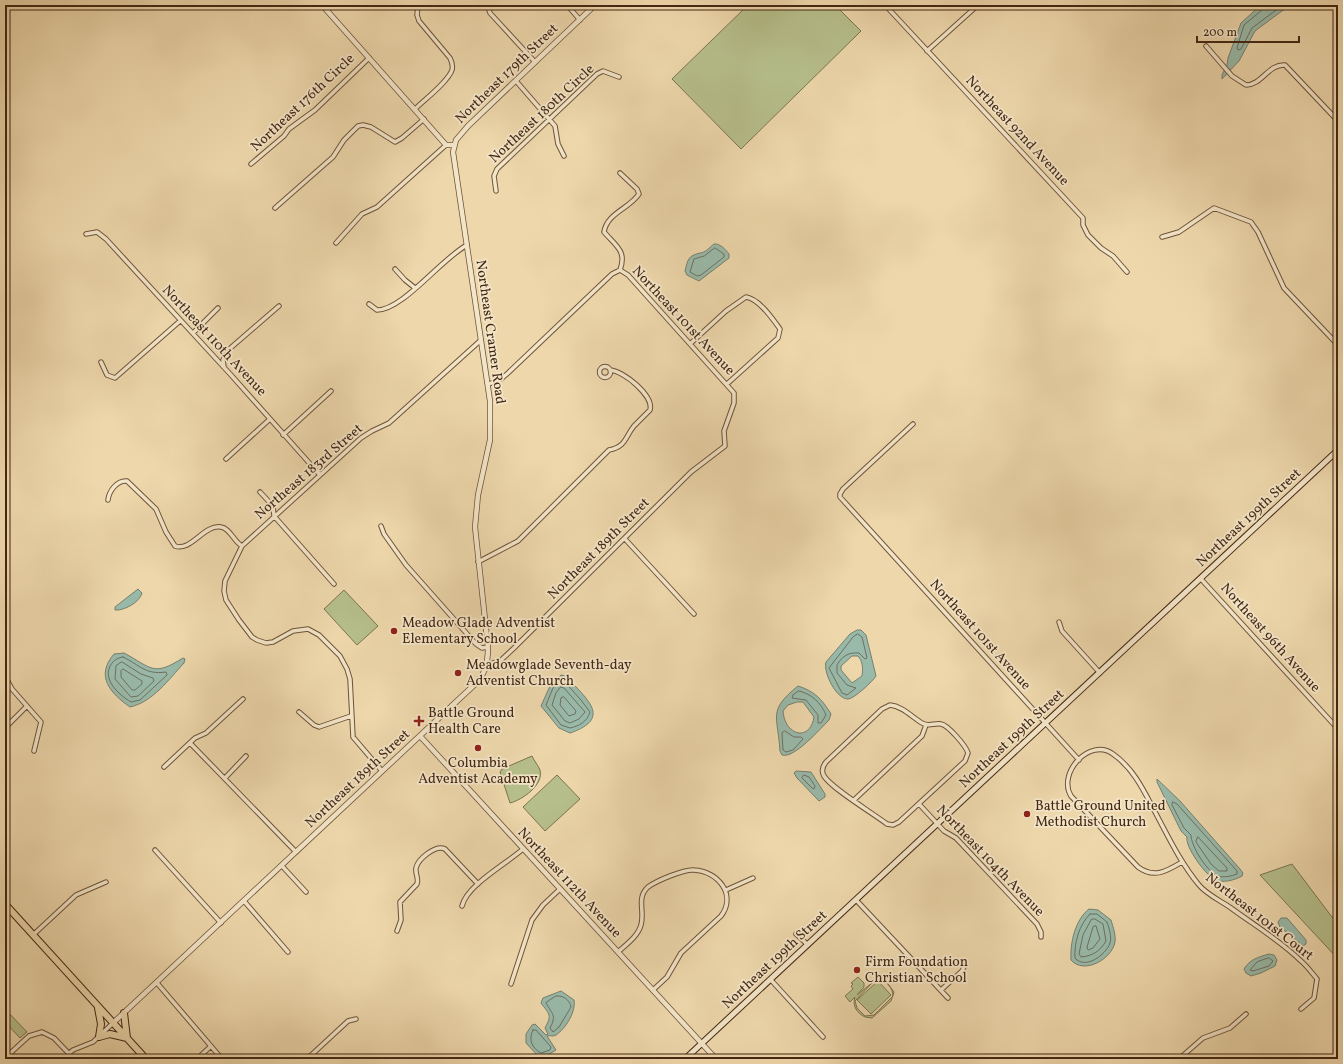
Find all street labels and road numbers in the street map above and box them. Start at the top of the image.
street label: Northeast 179th Street [451,20,563,128]
street label: Northeast 176th Circle [247,50,359,156]
street label: Northeast 180th Circle [485,60,599,168]
street label: Northeast 92nd Avenue [961,72,1073,190]
street label: Northeast Cramer Road [470,259,510,405]
street label: Northeast 101st Avenue [627,262,739,380]
street label: Northeast 110th Avenue [157,281,271,401]
street label: Northeast 183rd Street [251,420,367,524]
street label: Northeast 199th Street [1192,464,1306,572]
street label: Northeast 189th Street [544,494,654,604]
street label: Northeast 101st Avenue [925,575,1035,695]
street label: Northeast 96th Avenue [1216,579,1324,697]
street label: Northeast 199th Street [955,685,1069,793]
street label: Northeast 189th Street [301,725,415,833]
street label: Northeast 104th Avenue [932,801,1048,921]
street label: Northeast 112th Avenue [513,824,625,943]
street label: Northeast 101st Court [1201,869,1317,965]
street label: Northeast 199th Street [718,906,832,1014]

